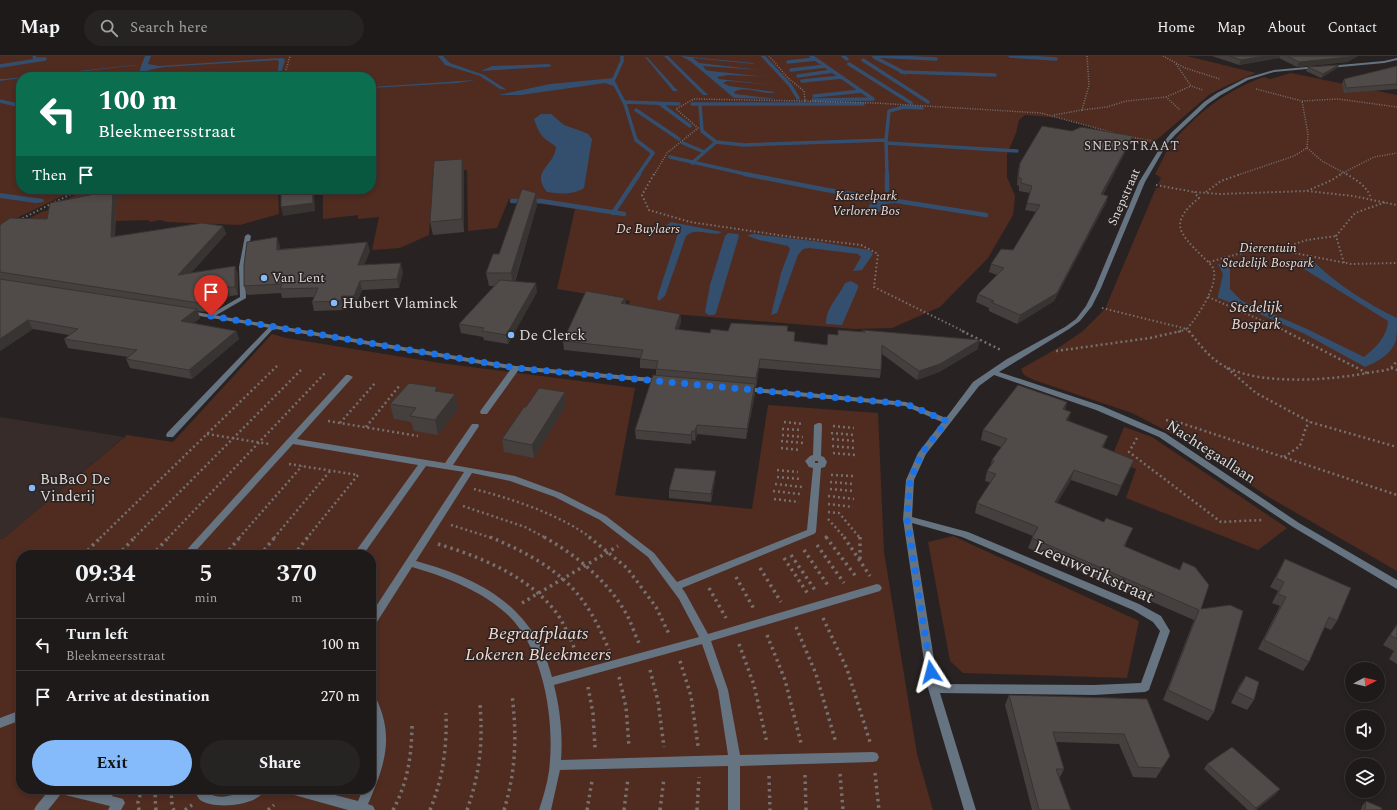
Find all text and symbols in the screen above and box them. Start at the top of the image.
search box [84,10,364,46]
text: Map [20,13,60,42]
text: Search here [130,16,208,39]
icon: search [98,17,120,39]
text: Home [1157,17,1195,38]
text: Map [1217,17,1245,38]
text: About [1267,17,1306,38]
text: Contact [1328,17,1377,38]
text: 100 m [98,79,177,122]
icon: left [32,88,84,140]
text: Bleekmeersstraat [98,118,236,145]
district label: SNEPSTRAAT [1084,136,1180,156]
text: Then [32,164,67,187]
icon: arrive [75,164,97,186]
street label: Snepstraat [1102,165,1146,229]
park label: Kasteelpark Verloren Bos [832,186,900,221]
park label: De Buylaers [616,219,680,239]
park label: Dierentuin Stedelijk Bospark [1222,238,1314,273]
place label: Van Lent [272,268,325,288]
marker: Van Lent [259,273,269,283]
pin [194,275,228,316]
icon: arrive [200,281,222,303]
place label: Hubert Vlaminck [342,292,458,315]
park label: Stedelijk Bospark [1230,296,1282,336]
marker: Hubert Vlaminck [329,298,339,308]
place label: De Clerck [519,324,586,347]
marker: De Clerck [506,330,516,340]
street label: Nachtegaallaan [1162,414,1260,490]
place label: BuBaO De Vinderij [40,468,110,508]
marker: BuBaO De Vinderij [27,483,37,493]
street label: Leeuwerikstraat [1030,533,1158,611]
text: 09:34 [75,556,135,592]
text: 5 [199,556,213,592]
text: 370 [276,556,317,592]
text: Arrival [85,588,126,608]
text: min [195,588,217,608]
text: m [291,588,302,608]
park label: Begraafplaats Lokeren Bleekmeers [465,620,612,668]
text: Turn left [66,623,128,646]
text: 100 m [321,633,360,656]
icon: left [32,634,54,656]
text: Bleekmeersstraat [66,646,165,666]
position arrow [910,651,952,693]
north arrow [1345,662,1385,702]
map controls [1345,662,1385,798]
text: Arrive at destination [66,685,210,708]
text: 270 m [321,685,360,708]
icon: arrive [32,686,54,708]
button: sound [1345,710,1385,750]
button: Exit [32,740,192,786]
button: Share [200,740,360,786]
button: layers [1345,758,1385,798]

